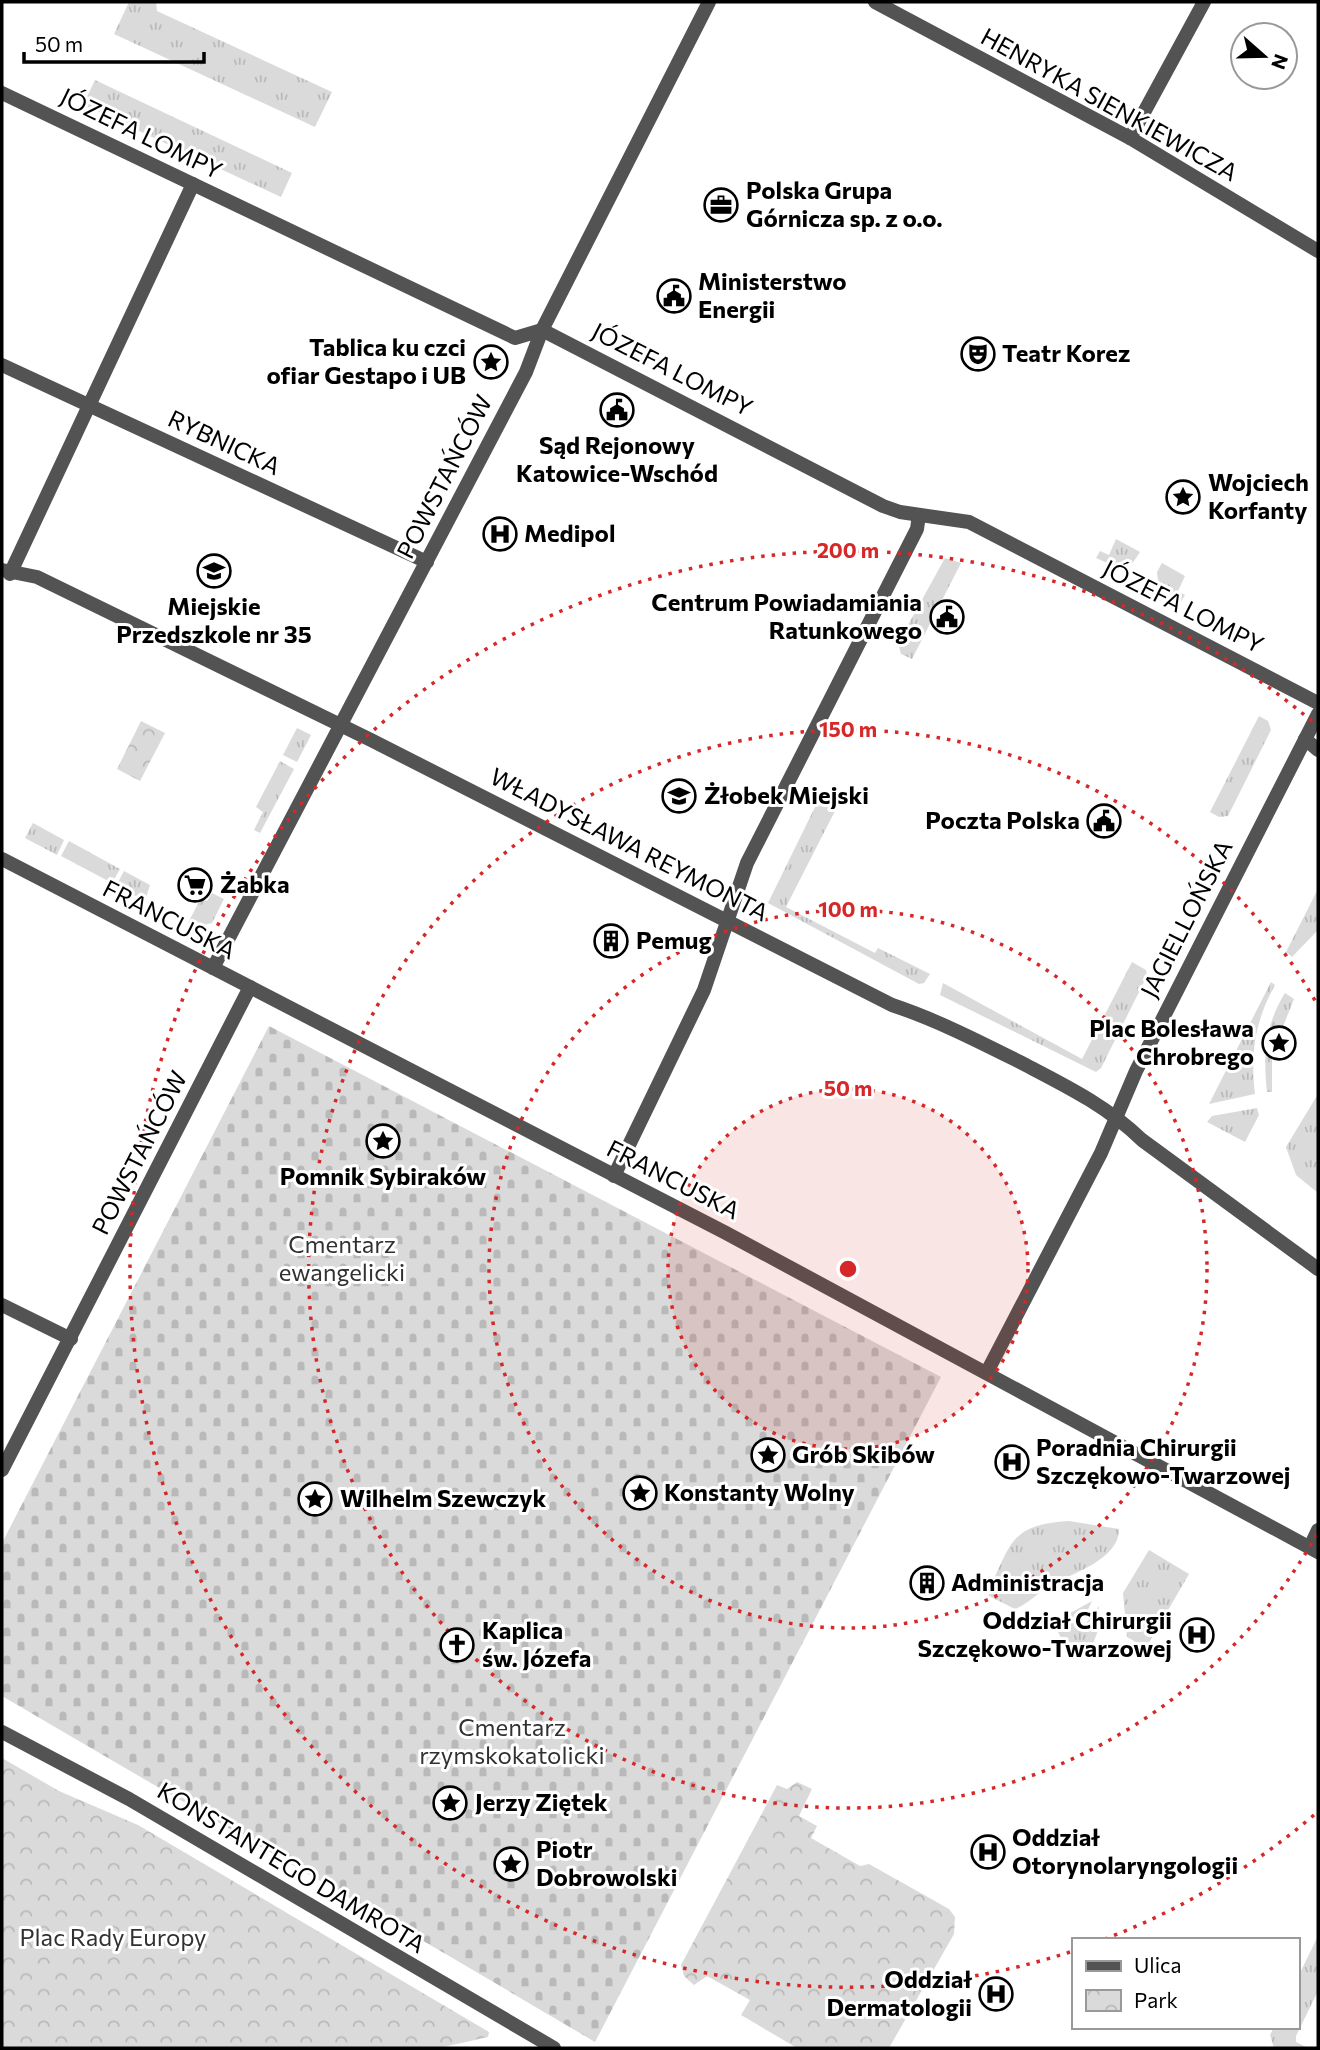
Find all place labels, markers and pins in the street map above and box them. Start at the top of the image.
place label: Polska Grupa Górnicza sp. z o.o. [746,175,943,232]
office icon: Polska Grupa Górnicza sp. z o.o. [702,186,740,224]
place label: Ministerstwo Energii [698,266,847,323]
public building icon: Ministerstwo Energii [655,277,693,315]
place label: Tablica ku czci ofiar Gestapo i UB [266,332,466,389]
theatre icon: Teatr Korez [959,335,997,373]
place label: Teatr Korez [1002,338,1130,367]
place icon: Tablica ku czci ofiar Gestapo i UB [472,343,510,381]
public building icon: Sąd Rejonowy Katowice-Wschód [598,391,636,429]
place label: Sąd Rejonowy Katowice-Wschód [516,430,718,487]
place label: Wojciech Korfanty [1208,467,1309,524]
place icon: Wojciech Korfanty [1164,478,1202,516]
hospital icon: Medipol [481,515,519,553]
place label: Medipol [524,518,615,547]
school or university icon: Miejskie Przedszkole nr 35 [195,552,233,590]
place label: Centrum Powiadamiania Ratunkowego [651,587,922,644]
place label: Miejskie Przedszkole nr 35 [116,591,312,648]
public building icon: Centrum Powiadamiania Ratunkowego [928,598,966,636]
school or university icon: Żłobek Miejski [660,777,698,815]
place label: Żłobek Miejski [704,780,869,809]
public building icon: Poczta Polska [1085,802,1123,840]
place label: Poczta Polska [925,805,1080,834]
supermarket icon: Żabka [176,866,214,904]
place label: Żabka [220,869,290,898]
building icon: Pemug [592,922,630,960]
place label: Pemug [636,925,712,954]
place label: Plac Bolesława Chrobrego [1089,1013,1254,1070]
place icon: Plac Bolesława Chrobrego [1260,1024,1298,1062]
place icon: Pomnik Sybiraków [364,1122,402,1160]
place label: Pomnik Sybiraków [280,1161,486,1190]
centre of rings [836,1257,860,1281]
place label: Poradnia Chirurgii Szczękowo-Twarzowej [1036,1432,1291,1489]
place icon: Grób Skibów [749,1436,787,1474]
place label: Grób Skibów [792,1439,935,1468]
hospital icon: Poradnia Chirurgii Szczękowo-Twarzowej [993,1443,1031,1481]
place icon: Konstanty Wolny [621,1474,659,1512]
place label: Konstanty Wolny [664,1477,855,1506]
place icon: Wilhelm Szewczyk [296,1480,334,1518]
place label: Wilhelm Szewczyk [340,1483,546,1512]
building icon: Administracja [908,1564,946,1602]
place label: Administracja [951,1567,1104,1596]
place label: Oddział Chirurgii Szczękowo-Twarzowej [917,1605,1172,1662]
place label: Kaplica św. Józefa [482,1615,591,1672]
hospital icon: Oddział Chirurgii Szczękowo-Twarzowej [1178,1616,1216,1654]
church icon: Kaplica św. Józefa [438,1626,476,1664]
place icon: Jerzy Ziętek [431,1784,469,1822]
place label: Jerzy Ziętek [475,1787,608,1816]
place label: Oddział Otorynolaryngologii [1012,1822,1238,1879]
hospital icon: Oddział Otorynolaryngologii [969,1833,1007,1871]
place label: Piotr Dobrowolski [536,1834,678,1891]
place icon: Piotr Dobrowolski [492,1845,530,1883]
place label: Oddział Dermatologii [826,1964,972,2021]
hospital icon: Oddział Dermatologii [977,1975,1015,2013]

